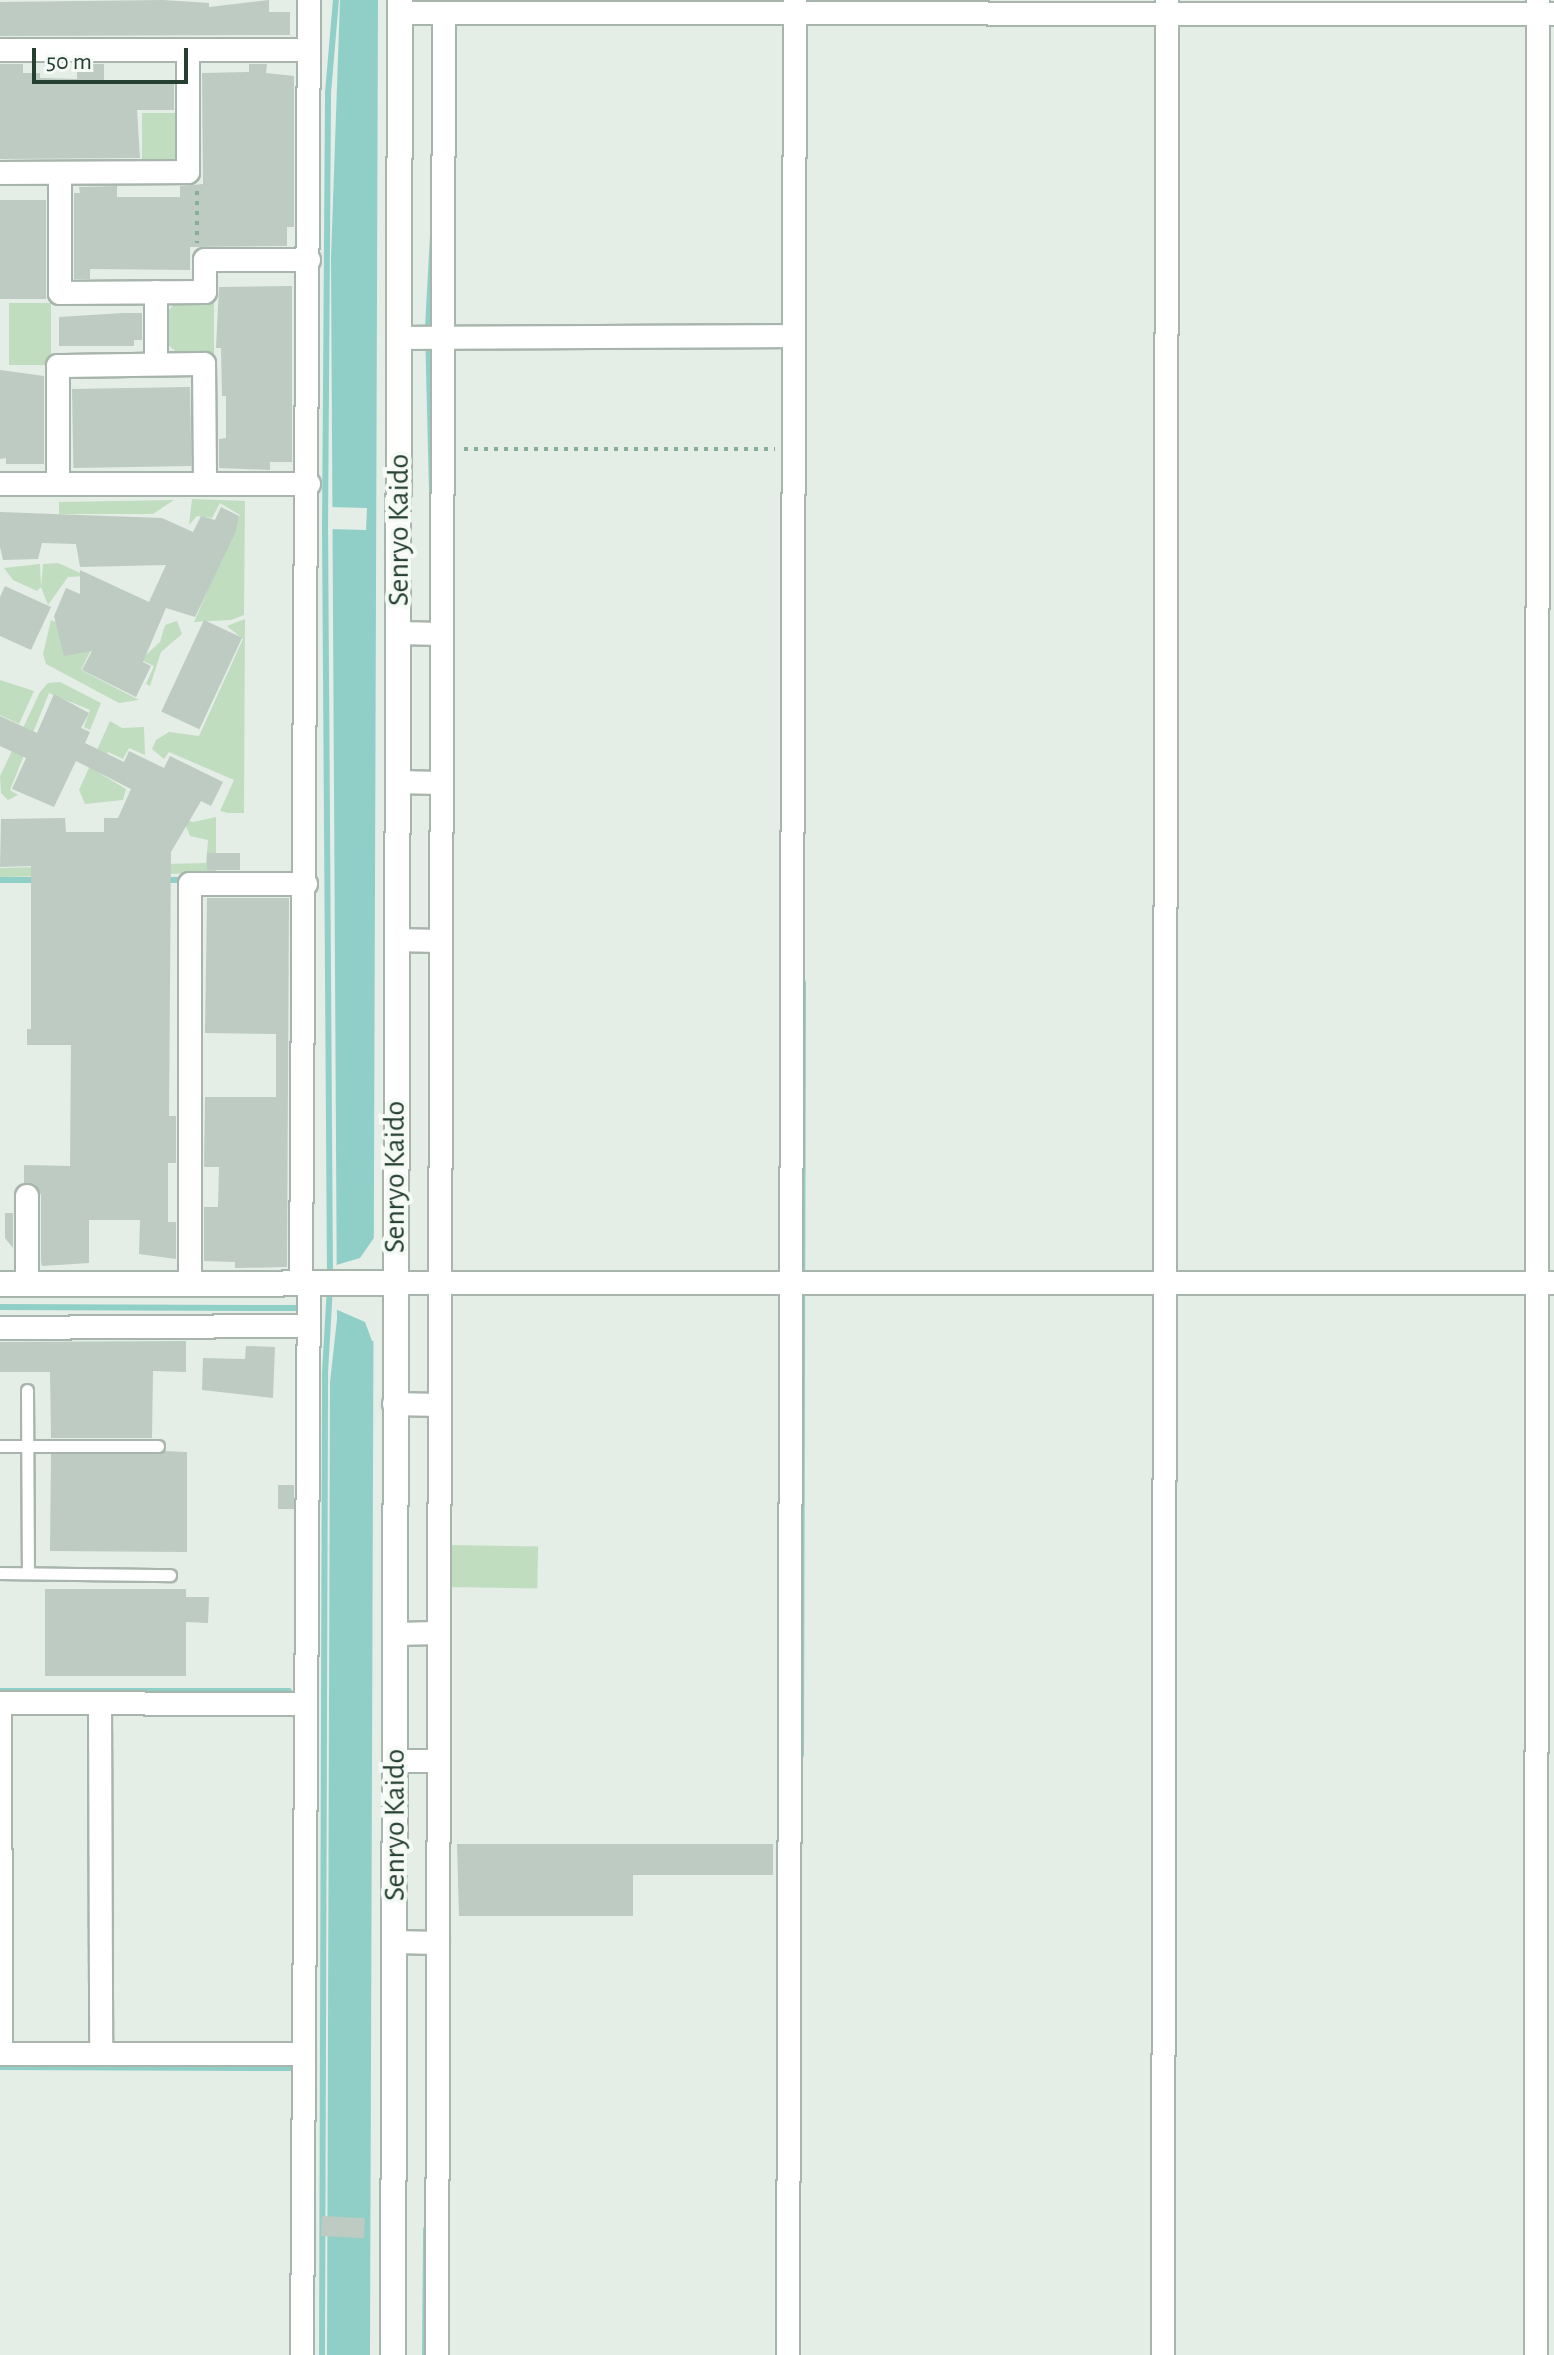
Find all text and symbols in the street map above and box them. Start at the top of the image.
scale bar [36,32,192,82]
text: 50 m [46,50,92,74]
street label: Senryo Kaido [381,454,417,606]
street label: Senryo Kaido [377,1101,413,1253]
street label: Senryo Kaido [377,1749,413,1901]

